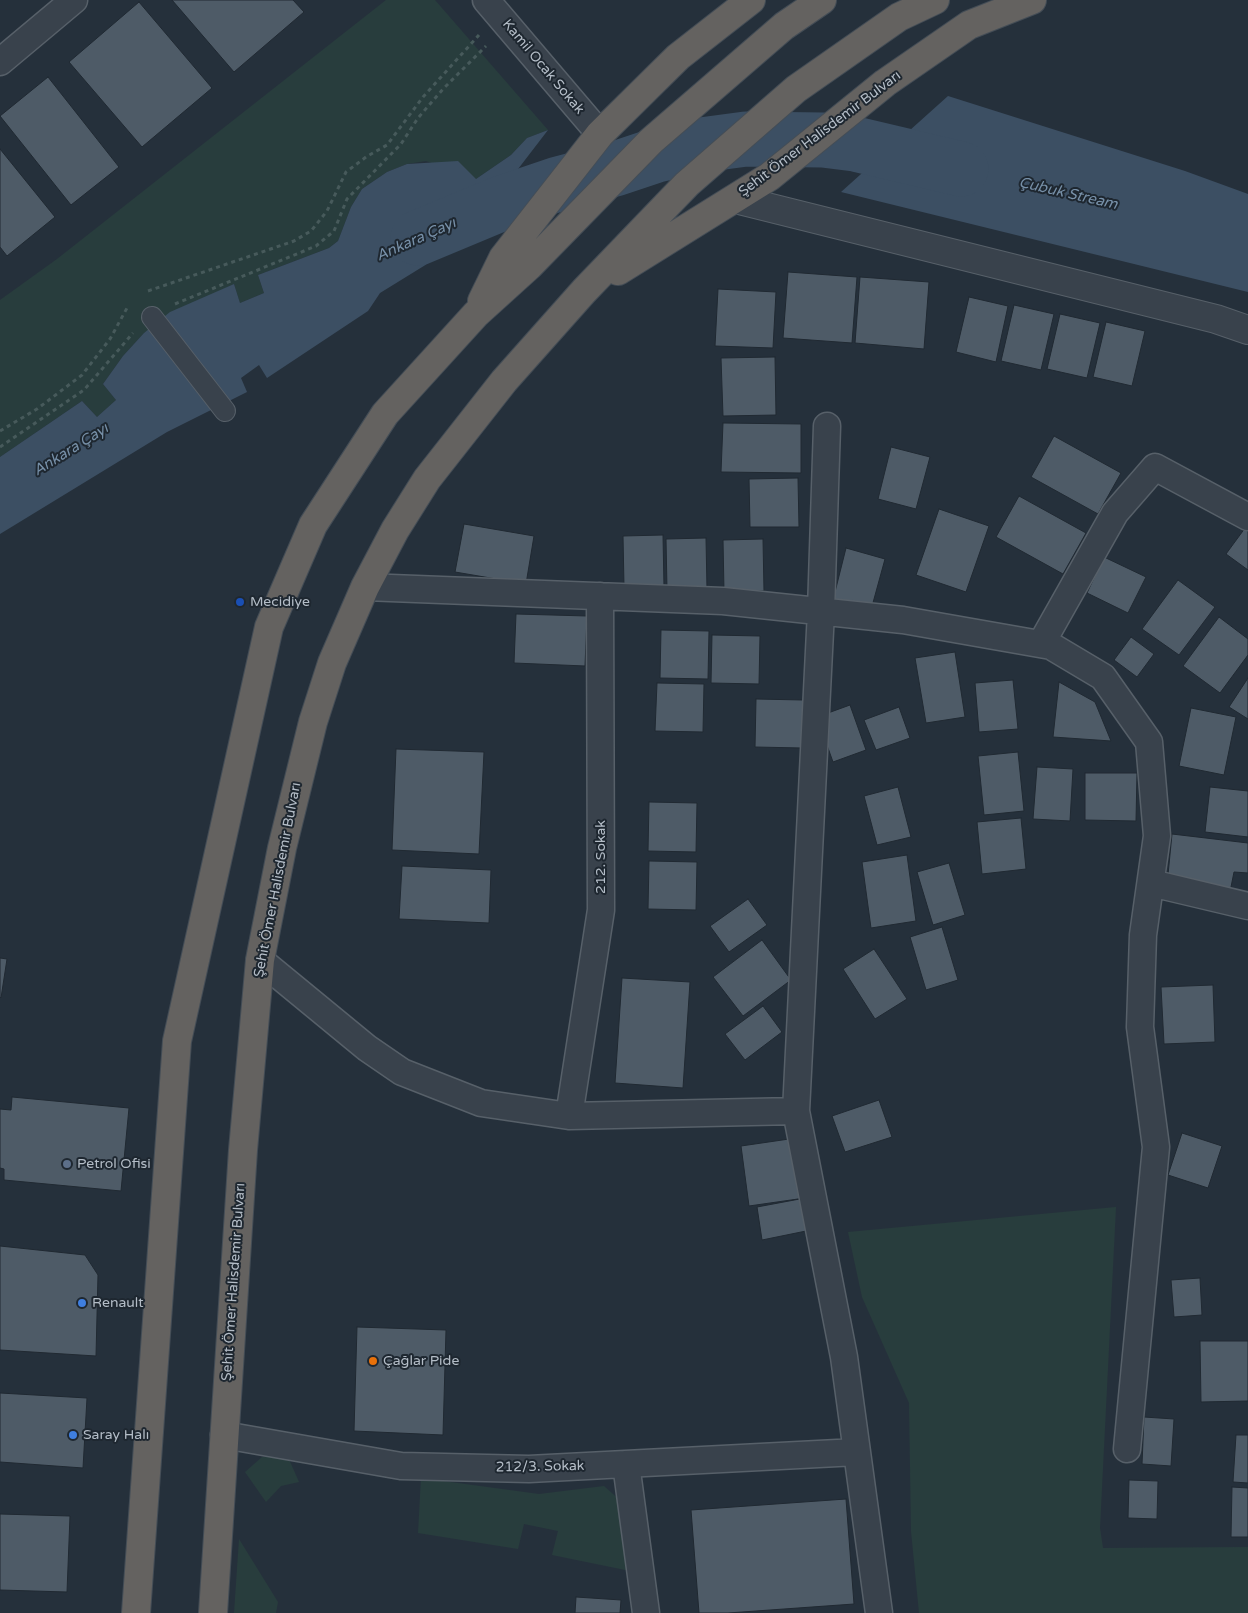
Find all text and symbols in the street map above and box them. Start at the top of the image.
street label: Kamil Ocak Sokak [498,16,588,118]
street label: Şehit Ömer Halisdemir Bulvarı [736,68,904,200]
water label: Çubuk Stream [1017,174,1119,214]
water label: Ankara Çayı [373,214,459,266]
water label: Ankara Çayı [30,420,112,480]
place label: Mecidiye [250,594,310,610]
marker: Mecidiye [234,596,246,608]
street label: Şehit Ömer Halisdemir Bulvarı [251,781,305,979]
street label: 212. Sokak [593,820,609,894]
place label: Petrol Ofisi [77,1156,151,1172]
marker: Petrol Ofisi [61,1158,73,1170]
street label: Şehit Ömer Halisdemir Bulvarı [219,1182,249,1382]
place label: Renault [92,1295,144,1311]
marker: Renault [76,1297,88,1309]
place label: Çağlar Pide [383,1353,459,1369]
marker: Çağlar Pide [367,1355,379,1367]
place label: Saray Halı [83,1427,149,1443]
marker: Saray Halı [67,1429,79,1441]
street label: 212/3. Sokak [495,1458,585,1476]

